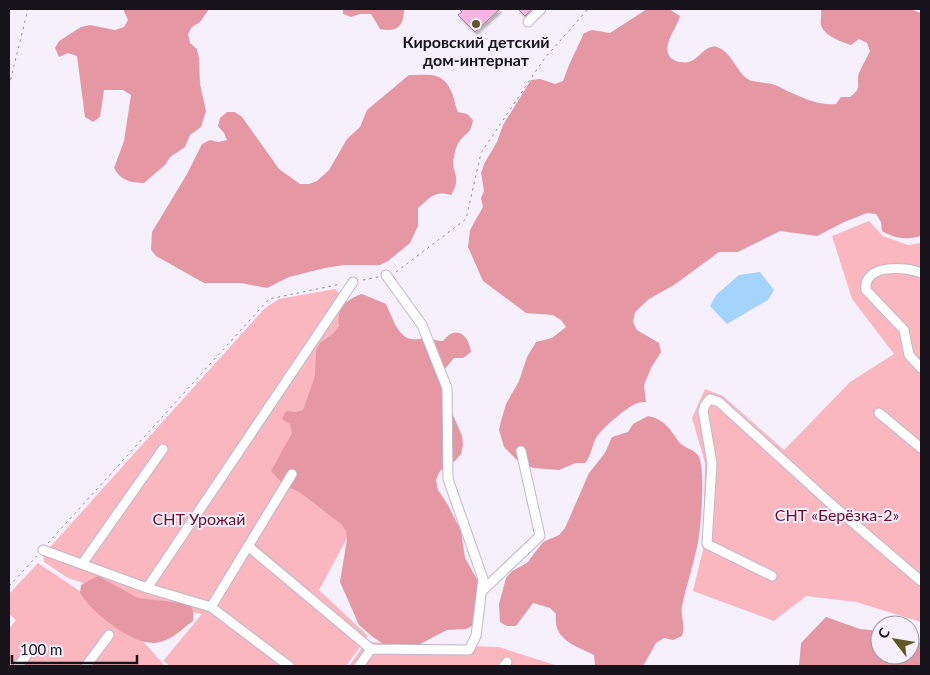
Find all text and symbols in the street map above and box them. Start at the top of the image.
marker: Кировский детский дом-интернат [470,18,482,30]
place label: Кировский детский дом-интернат [402,32,550,69]
park label: СНТ «Берёзка-2» [775,505,899,524]
park label: СНТ Урожай [153,509,245,528]
north arrow [870,615,920,665]
text: С [874,624,893,641]
scale bar [12,632,138,664]
text: 100 m [20,640,62,658]

